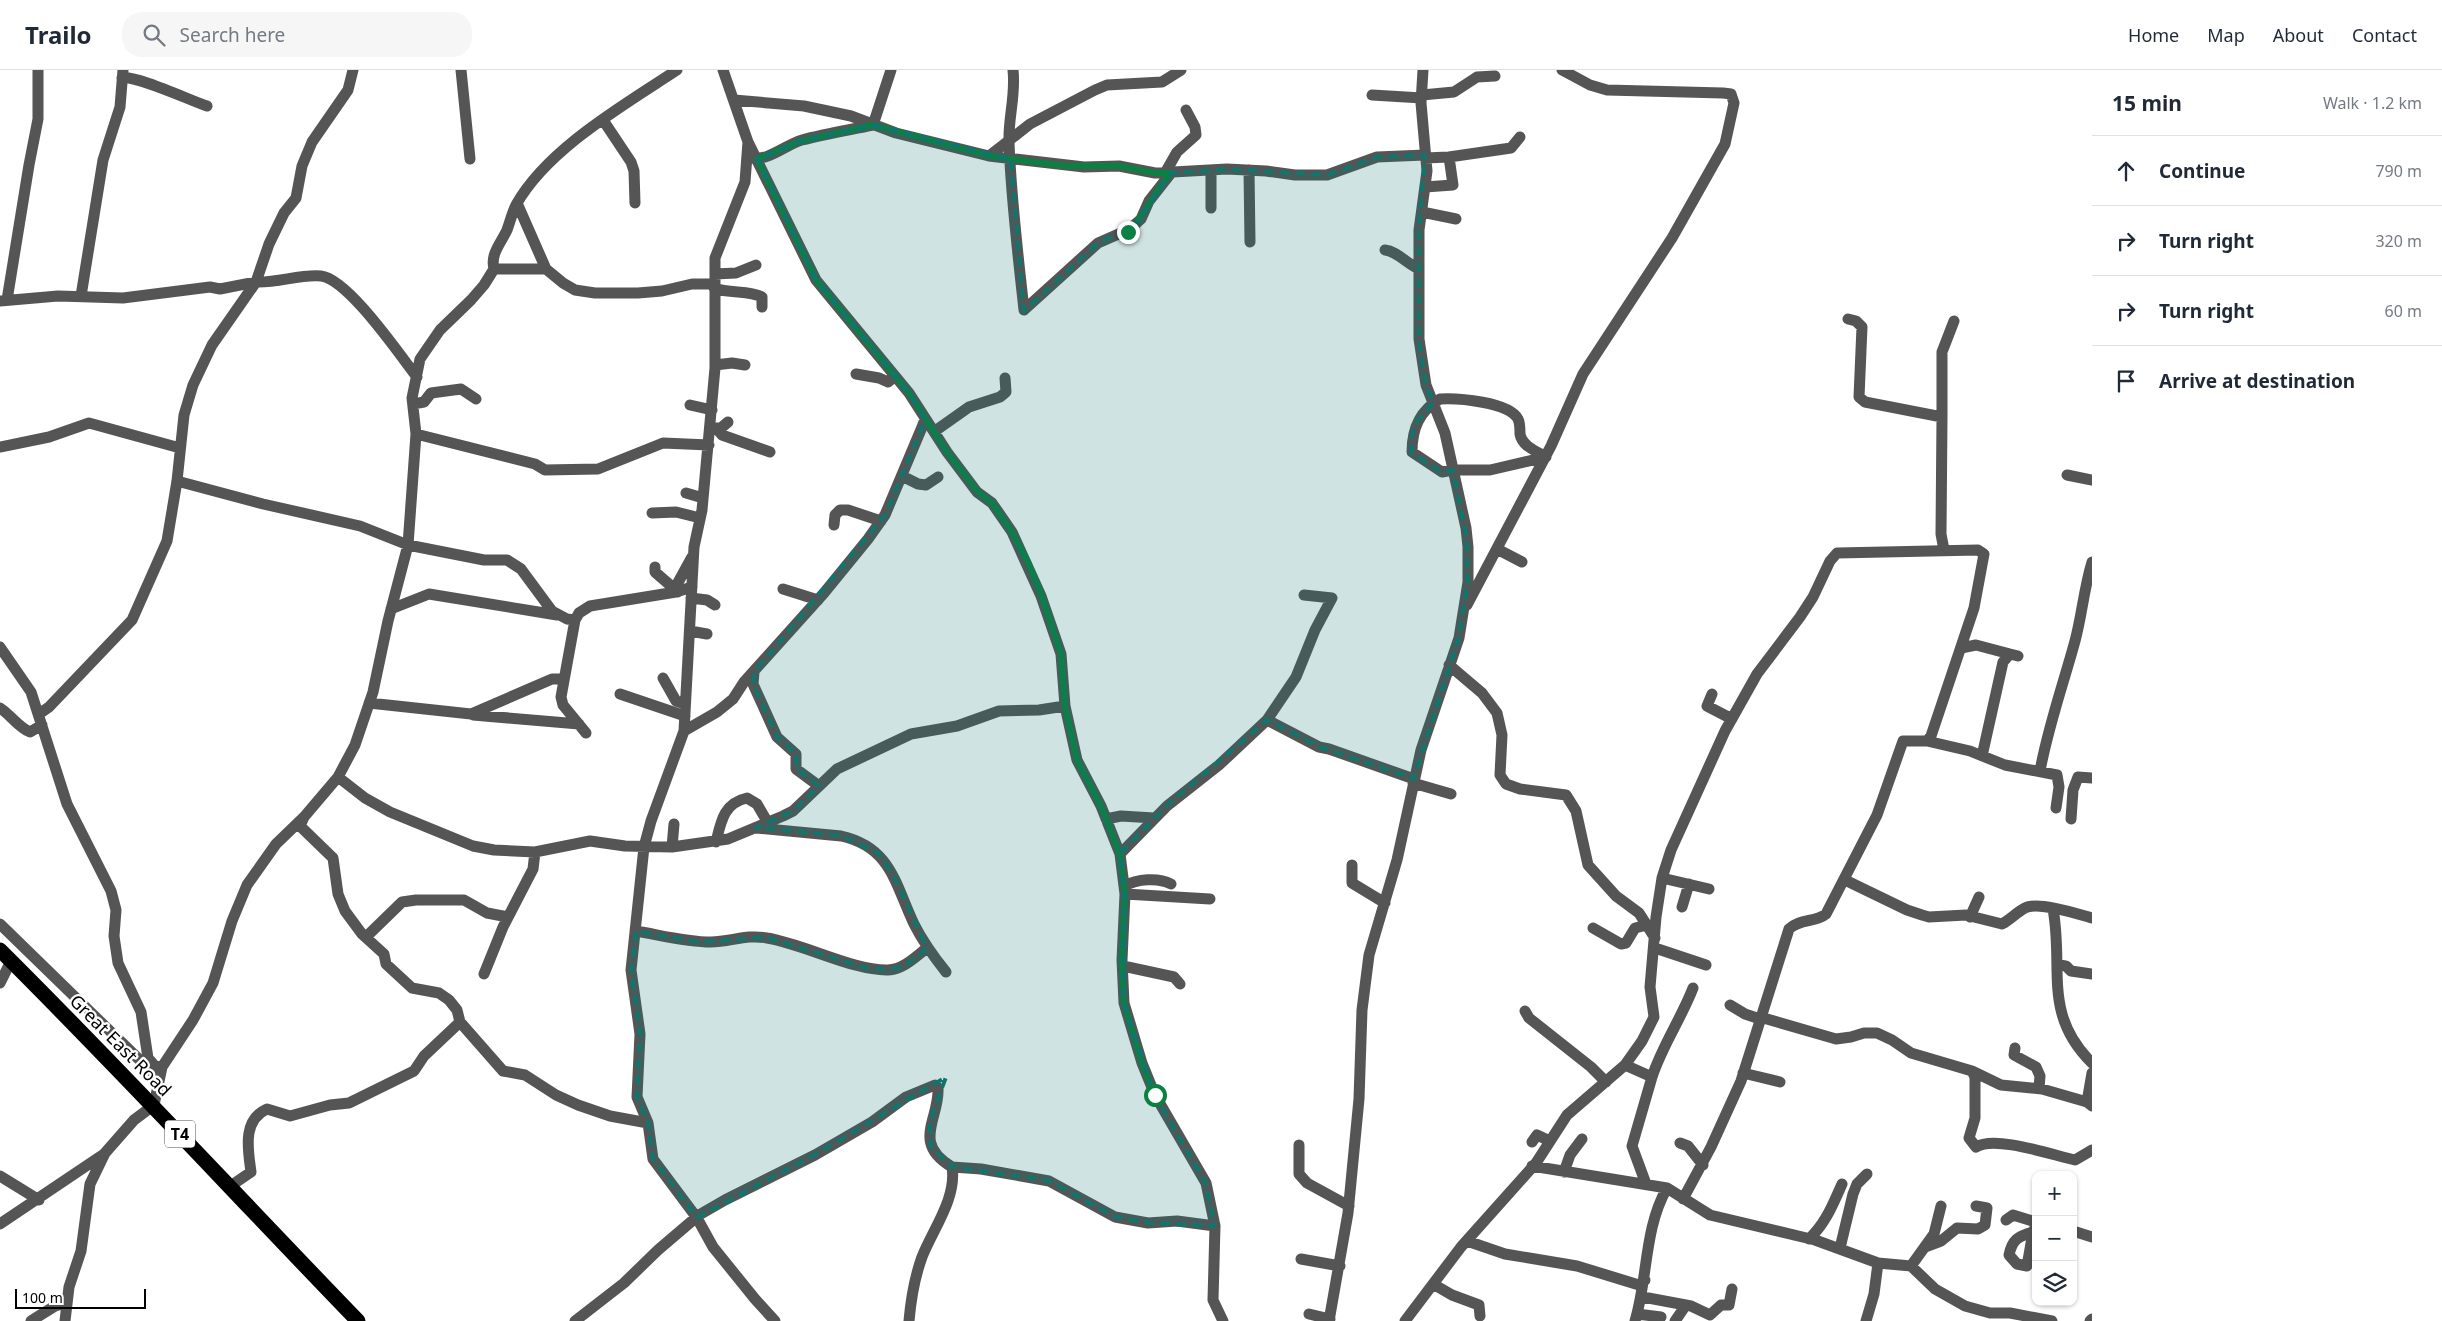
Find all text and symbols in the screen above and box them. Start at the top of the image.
search box [122,12,472,57]
text: Trailo [25,18,92,51]
icon: search [140,21,168,49]
text: Search here [180,22,285,48]
text: Home [2128,23,2179,47]
text: Map [2207,23,2245,47]
text: About [2273,23,2324,47]
text: Contact [2352,23,2417,47]
text: 15 min [2112,89,2182,117]
text: Walk · 1.2 km [2323,92,2422,114]
icon: ahead [2112,157,2140,185]
text: Continue [2159,158,2245,184]
text: 790 m [2375,160,2422,182]
route end [1117,221,1140,244]
icon: right [2112,227,2140,255]
text: Turn right [2159,228,2254,254]
text: 320 m [2375,230,2422,252]
icon: right [2112,297,2140,325]
text: Turn right [2159,298,2254,324]
text: 60 m [2385,300,2422,322]
icon: arrive [2112,367,2140,395]
text: Arrive at destination [2159,368,2355,394]
street label: Great East Road [65,989,177,1101]
route start [1144,1084,1167,1107]
road number: T4 [165,1120,195,1148]
map controls [2032,1171,2077,1306]
button: + [2032,1171,2077,1216]
button: − [2032,1216,2077,1261]
button: layers [2032,1261,2077,1306]
scale bar [15,1286,146,1309]
text: 100 m [22,1288,63,1307]

